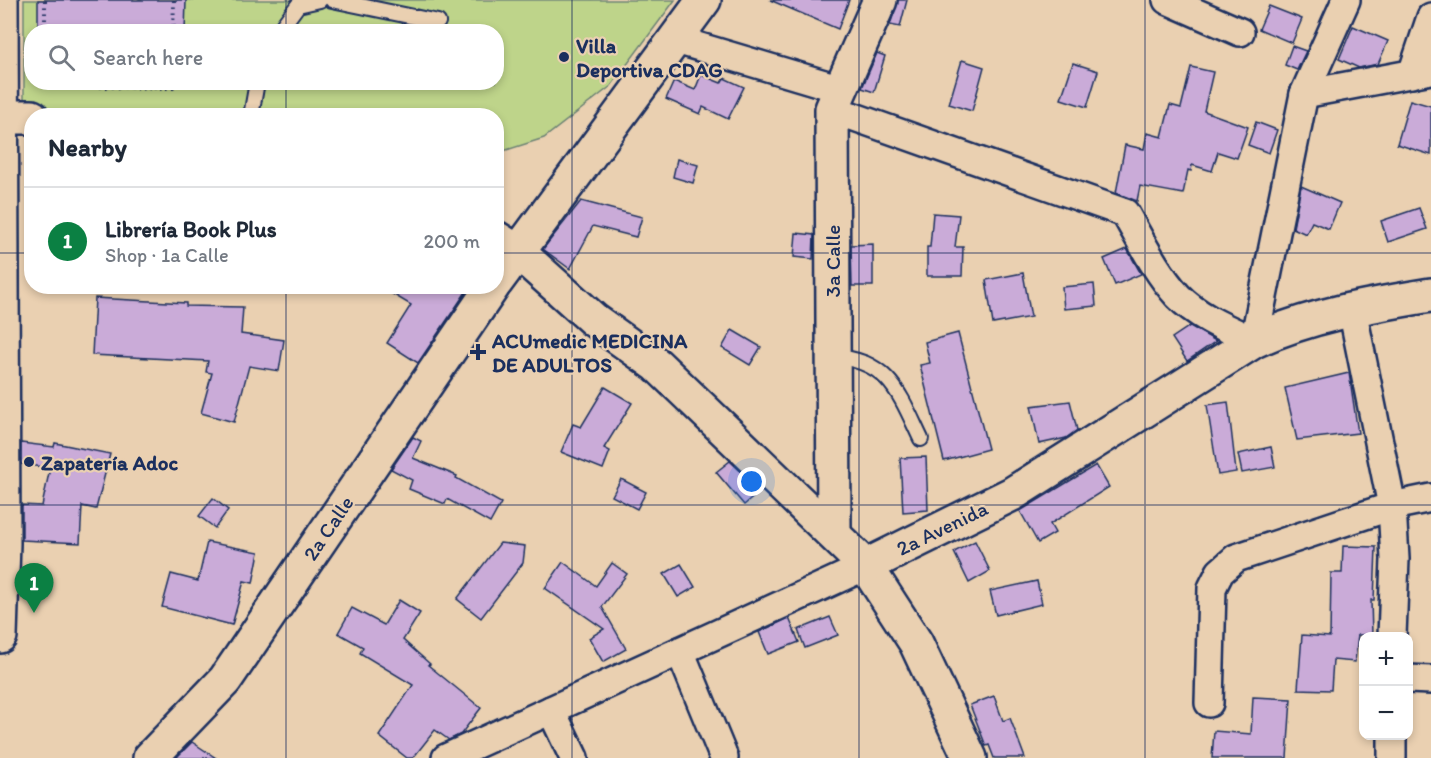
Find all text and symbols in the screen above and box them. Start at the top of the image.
search box [24,24,504,90]
place label: Villa Deportiva CDAG [576,33,723,83]
icon: search [45,41,78,74]
text: Search here [93,44,203,71]
marker: Villa Deportiva CDAG [557,50,571,64]
text: Nearby [48,131,127,163]
text: Librería Book Plus [105,216,277,243]
street label: 3a Calle [820,225,845,297]
text: 1 [63,229,72,253]
text: 200 m [424,229,480,253]
text: Shop · 1a Calle [105,243,229,267]
place label: ACUmedic MEDICINA DE ADULTOS [491,328,688,377]
marker: ACUmedic MEDICINA DE ADULTOS [469,343,487,361]
place label: Zapatería Adoc [41,450,178,476]
marker: Zapatería Adoc [22,455,36,469]
your location [737,467,766,496]
street label: 2a Calle [297,491,359,565]
street label: 2a Avenida [892,495,992,561]
pin: 1 [15,564,54,613]
map controls [1359,632,1413,740]
button: + [1359,632,1413,686]
button: − [1359,686,1413,740]

